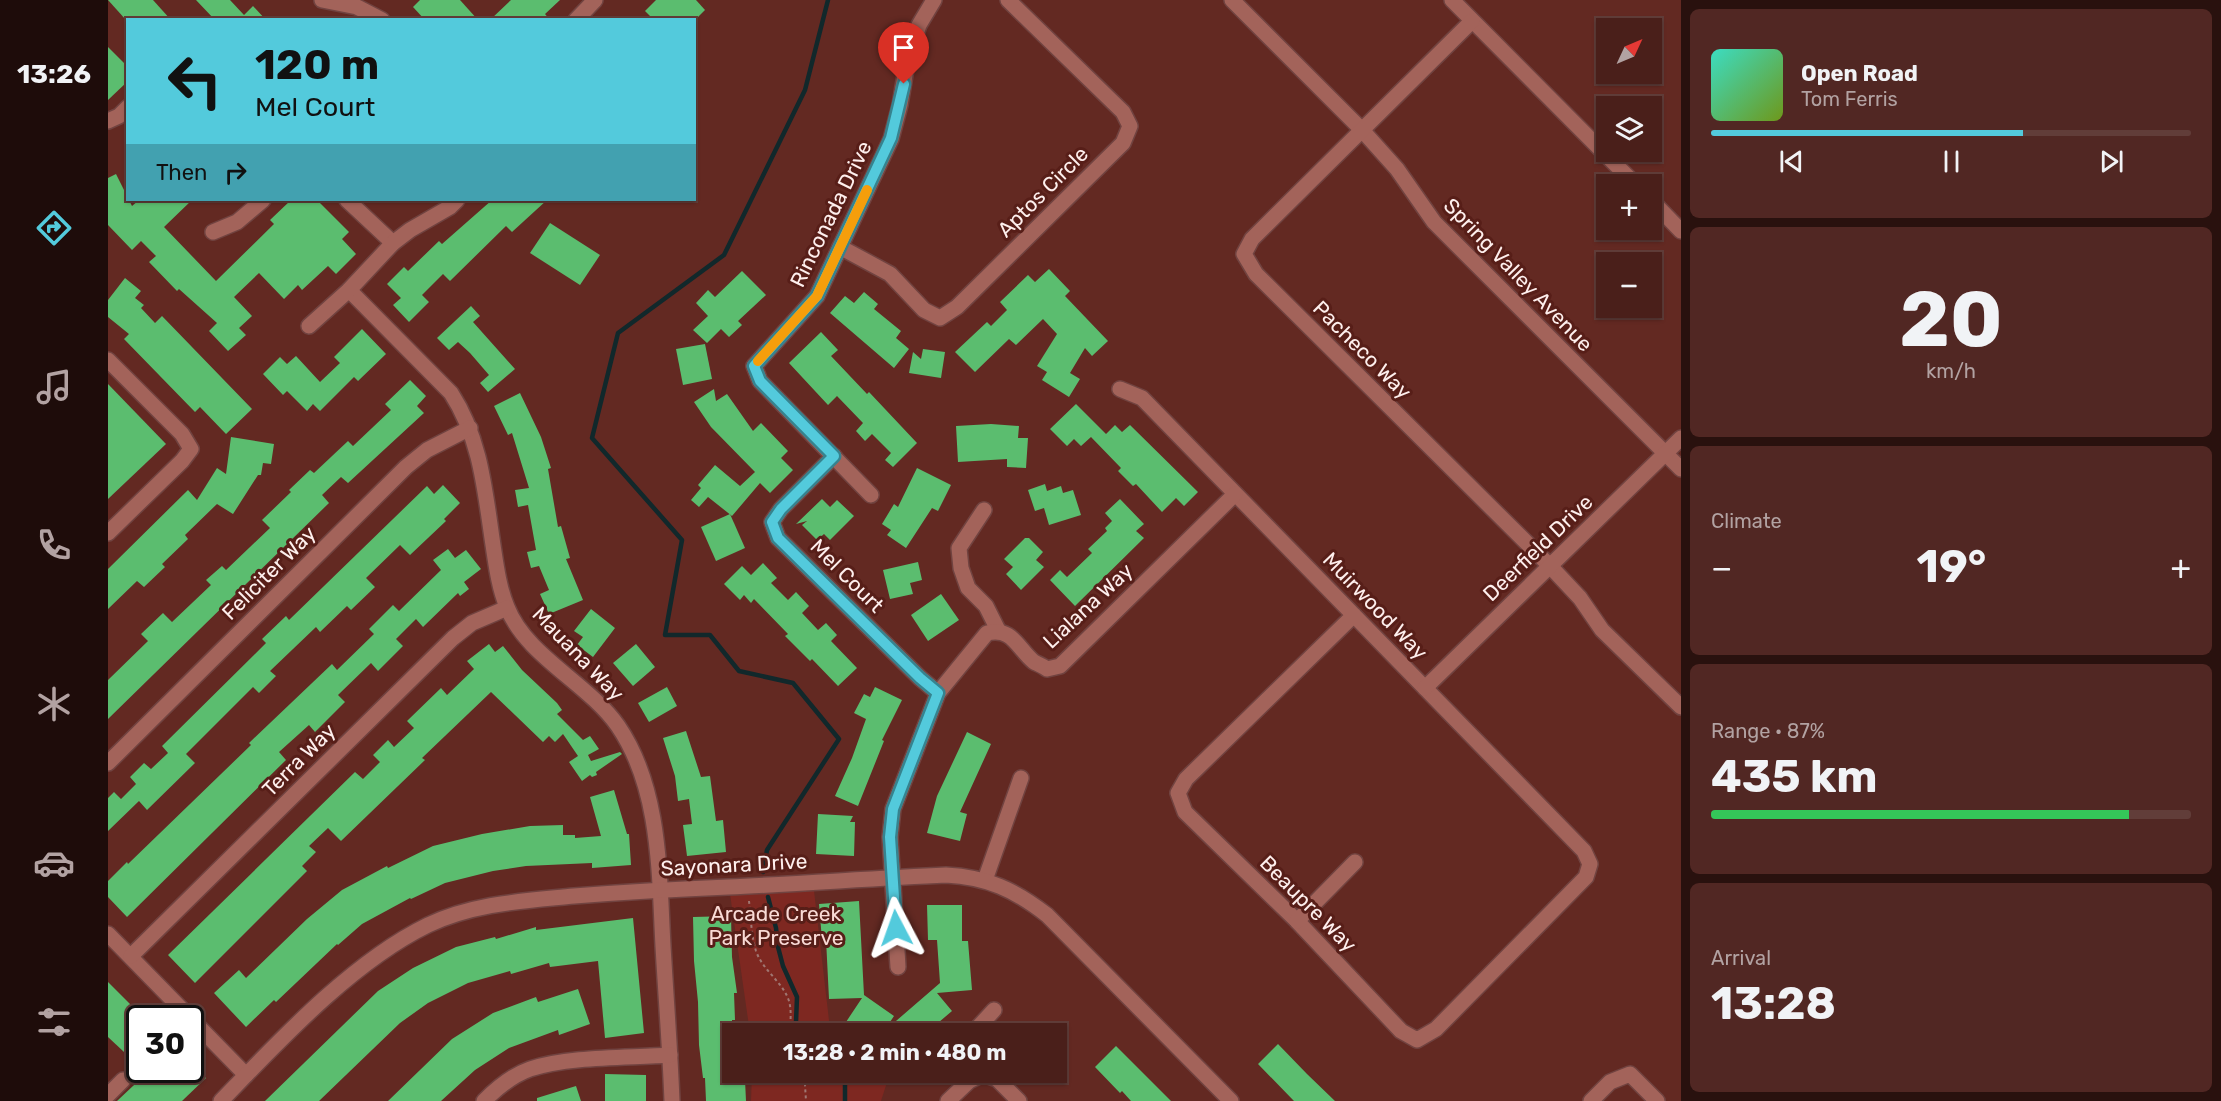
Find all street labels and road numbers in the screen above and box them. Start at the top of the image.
street label: Rinconada Drive [784,137,877,291]
street label: Aptos Circle [992,141,1093,242]
street label: Spring Valley Avenue [1439,193,1598,356]
street label: Pacheco Way [1308,295,1417,404]
street label: Deerfield Drive [1478,489,1598,606]
street label: Feliciter Way [217,520,321,625]
street label: Mel Court [805,534,889,618]
street label: Muirwood Way [1318,547,1433,665]
street label: Lialana Way [1038,557,1138,654]
street label: Mauana Way [527,601,630,706]
street label: Terra Way [257,718,341,802]
street label: Sayonara Drive [660,848,808,881]
street label: Beaupre Way [1255,850,1362,957]

